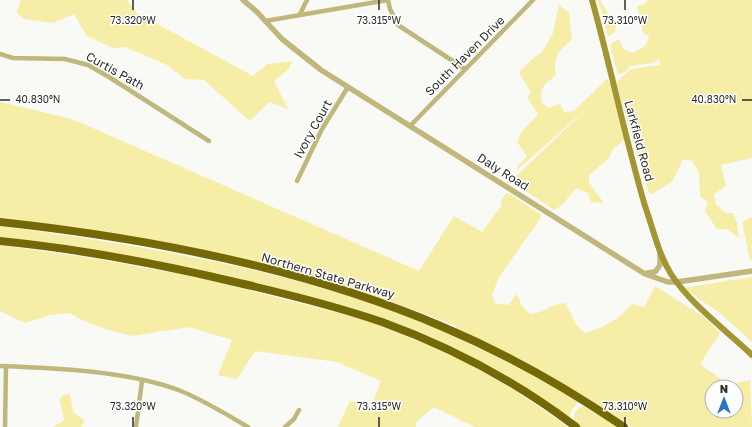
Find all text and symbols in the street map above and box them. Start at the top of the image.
street label: South Haven Drive [422,13,508,99]
text: 73.320°W [110,14,156,26]
text: 73.315°W [357,14,401,26]
text: 73.310°W [603,14,648,26]
street label: Curtis Path [83,48,147,93]
text: 40.830°N [16,93,60,105]
text: 40.830°N [692,93,736,105]
street label: Ivory Court [290,97,335,161]
street label: Larkfield Road [621,99,658,183]
street label: Daly Road [475,150,532,193]
street label: Northern State Parkway [260,249,397,302]
north arrow [704,379,744,419]
text: N [720,382,728,395]
text: 73.320°W [110,400,156,412]
text: 73.315°W [357,400,401,412]
text: 73.310°W [603,400,648,412]

